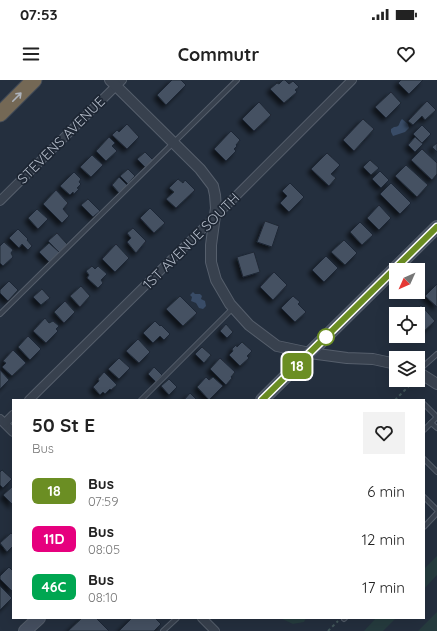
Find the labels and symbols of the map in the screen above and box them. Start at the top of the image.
one-way arrow [12,92,22,102]
street label: STEVENS AVENUE [13,92,109,188]
street label: 1ST AVENUE SOUTH [139,189,243,293]
north arrow [389,263,425,299]
unlabelled marker [317,328,335,346]
line badge: 18 [279,353,315,379]

